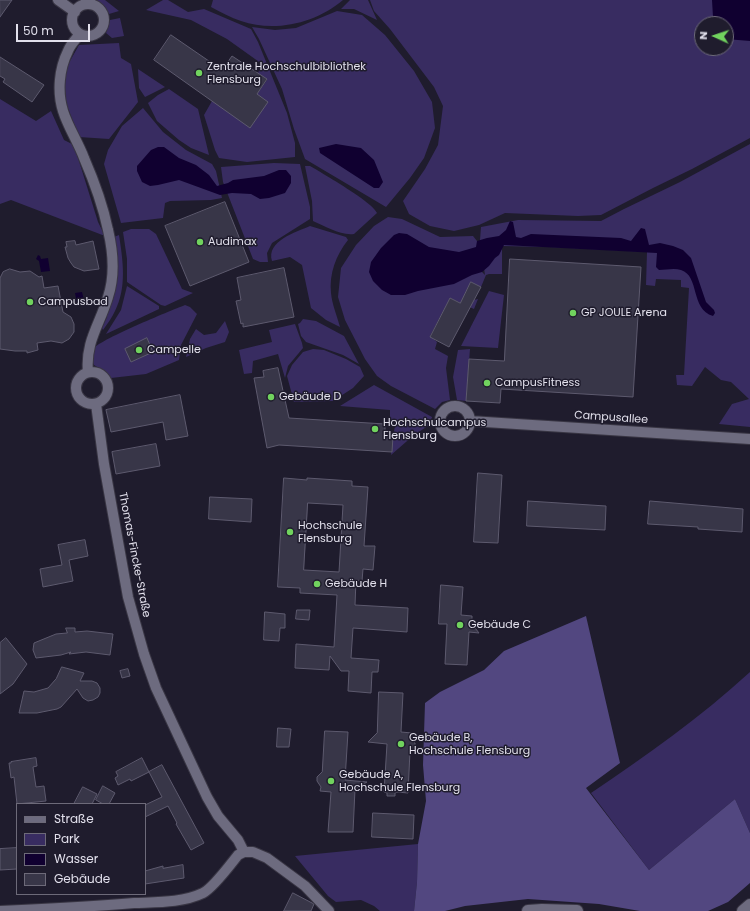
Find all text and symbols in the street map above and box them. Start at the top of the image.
scale bar [18,16,92,42]
north arrow [694,16,734,56]
text: 50 m [23,22,54,39]
text: N [695,31,711,40]
place label: Zentrale Hochschulbibliothek Flensburg [207,60,366,86]
marker: Zentrale Hochschulbibliothek Flensburg [194,68,204,78]
place label: Audimax [208,235,257,249]
marker: Audimax [195,237,205,247]
place label: Campusbad [38,295,108,309]
marker: Campusbad [25,297,35,307]
place label: GP JOULE Arena [581,306,667,320]
marker: GP JOULE Arena [568,308,578,318]
place label: Campelle [147,343,201,357]
marker: Campelle [134,345,144,355]
place label: CampusFitness [495,376,580,390]
marker: CampusFitness [482,378,492,388]
place label: Gebäude D [279,390,341,404]
marker: Gebäude D [266,392,276,402]
street label: Campusallee [574,409,648,427]
place label: Hochschulcampus Flensburg [383,416,486,442]
marker: Hochschulcampus Flensburg [370,424,380,434]
street label: Thomas-Fincke-Straße [115,491,153,619]
place label: Hochschule Flensburg [298,519,362,545]
marker: Hochschule Flensburg [285,527,295,537]
place label: Gebäude H [325,577,387,591]
marker: Gebäude H [312,579,322,589]
place label: Gebäude C [468,618,531,632]
marker: Gebäude C [455,620,465,630]
place label: Gebäude B, Hochschule Flensburg [409,731,530,757]
marker: Gebäude B, Hochschule Flensburg [396,739,406,749]
place label: Gebäude A, Hochschule Flensburg [339,768,460,794]
marker: Gebäude A, Hochschule Flensburg [326,776,336,786]
legend [16,803,146,895]
text: Straße [54,810,94,827]
text: Park [54,830,80,847]
text: Wasser [54,850,98,867]
text: Gebäude [54,870,110,887]

